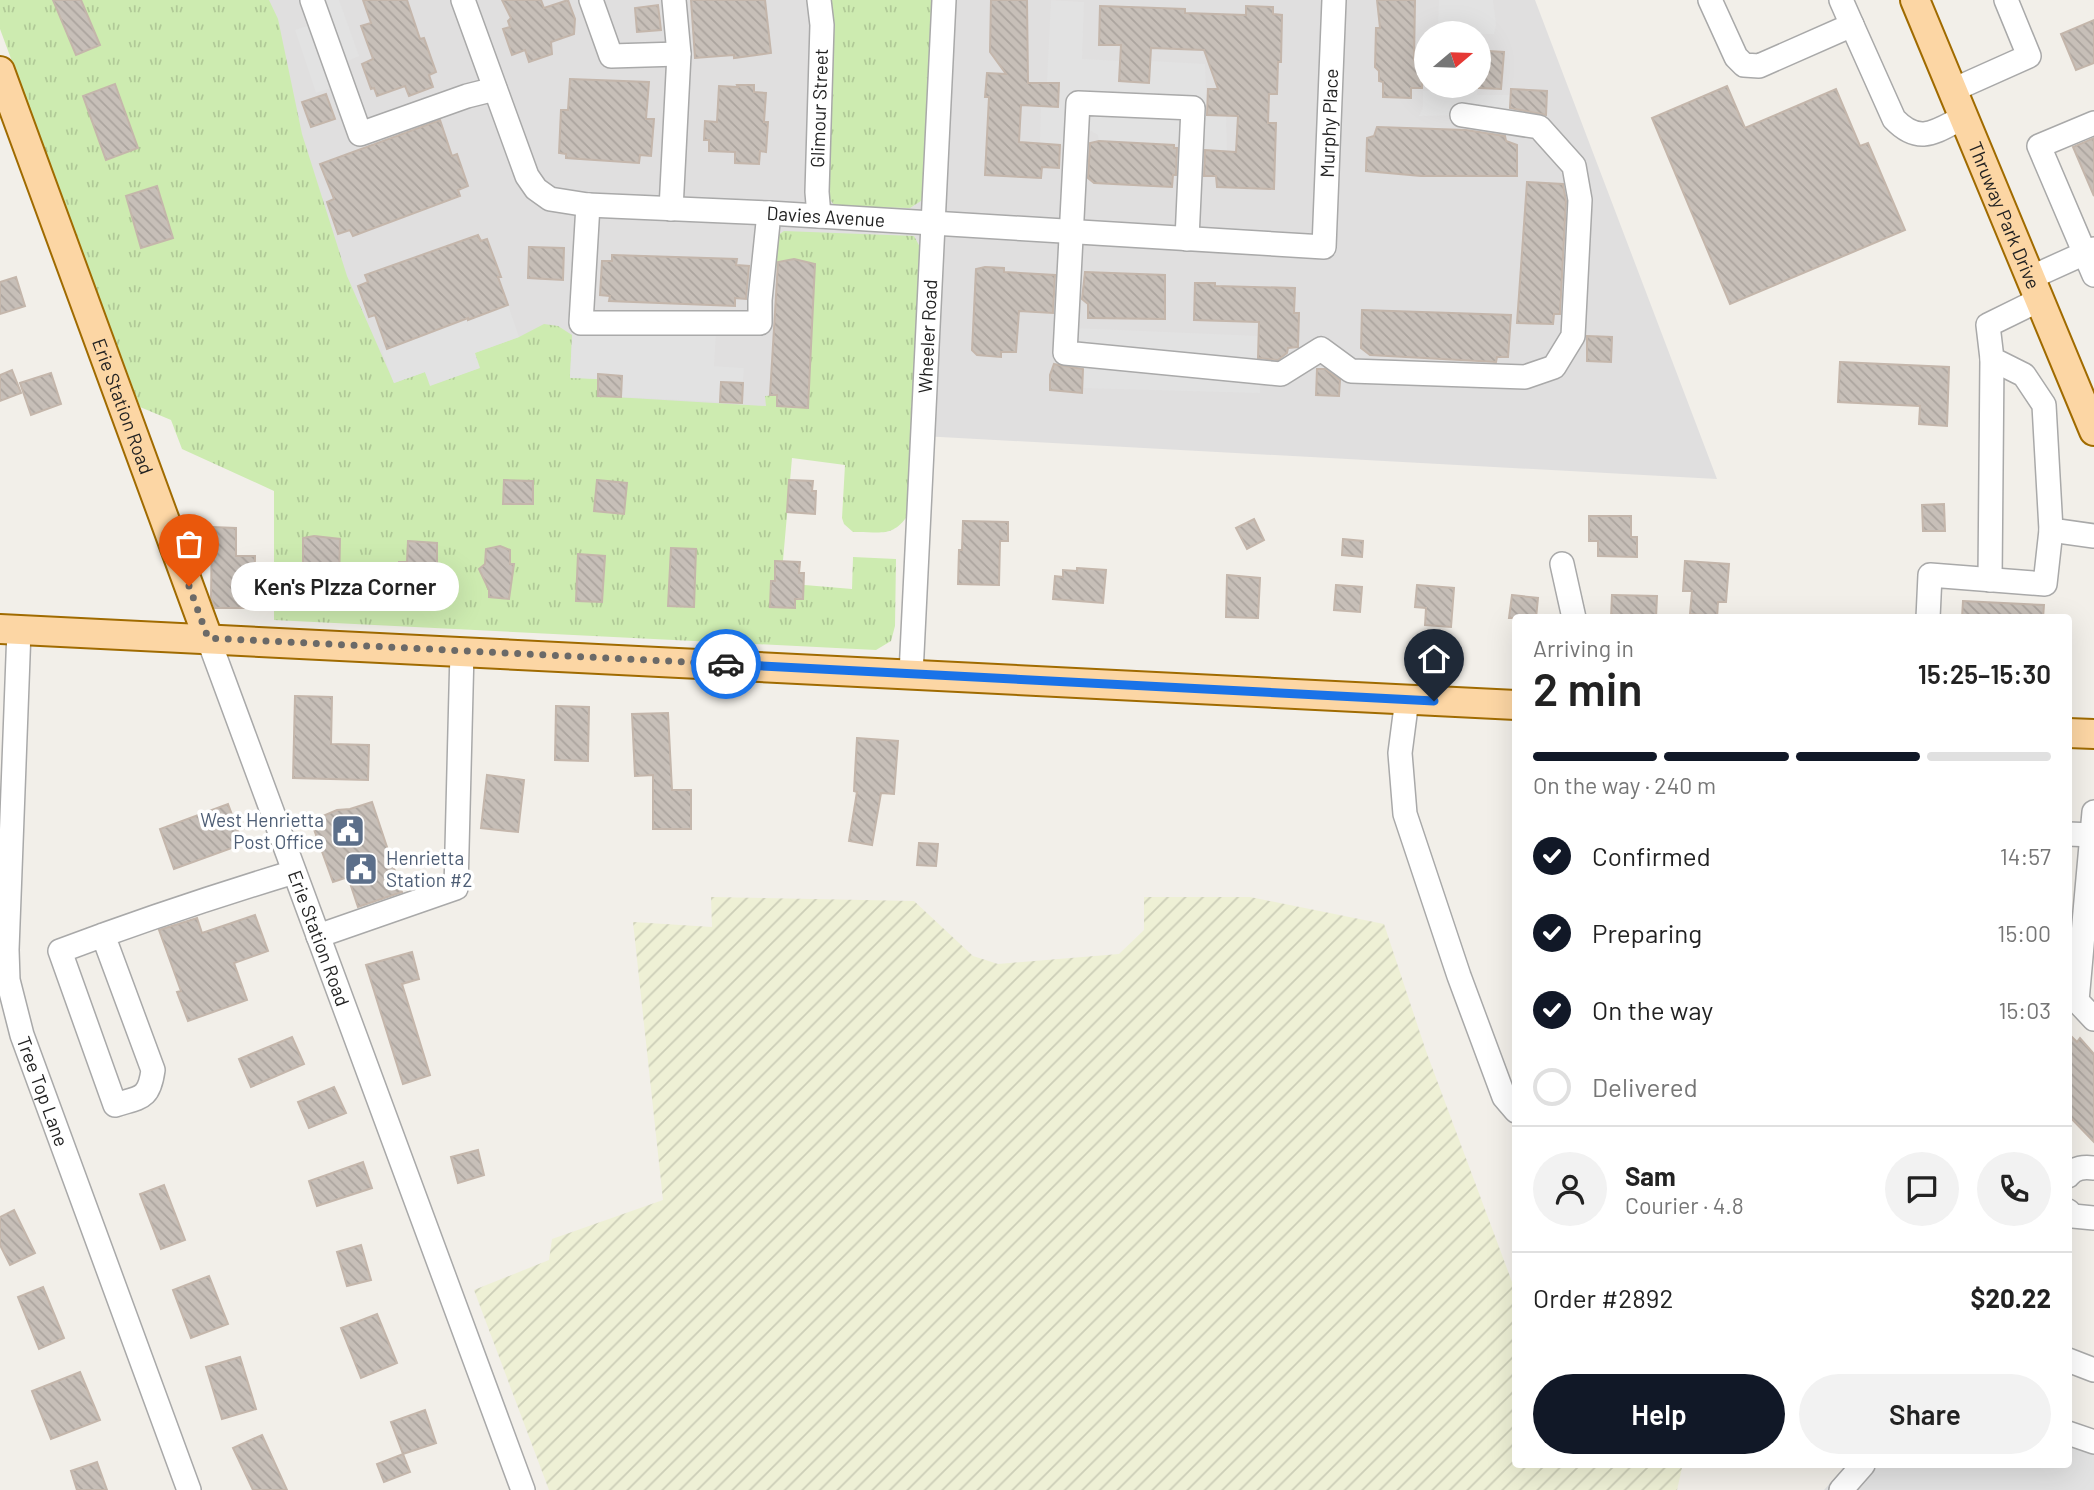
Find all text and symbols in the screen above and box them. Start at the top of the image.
north arrow [1414,21,1491,98]
map controls [1414,21,1491,98]
street label: Glimour Street [805,48,832,168]
street label: Murphy Place [1315,68,1342,178]
street label: Thruway Park Drive [1964,138,2046,292]
street label: Davies Avenue [766,201,886,231]
street label: Wheeler Road [913,279,941,394]
street label: Erie Station Road [88,335,159,477]
pin [159,514,219,586]
icon: bag [170,525,208,563]
callout: Ken's PIzza Corner [231,562,458,610]
text: Ken's PIzza Corner [254,572,436,600]
courier [691,629,761,699]
pin [1404,629,1464,701]
text: Arriving in [1533,634,1634,662]
icon: home [1415,640,1453,678]
icon: car [707,645,745,683]
text: 15:25–15:30 [1918,658,2051,689]
text: 2 min [1533,660,1642,715]
text: On the way · 240 m [1533,771,1716,799]
place label: West Henrietta Post Office [200,808,324,853]
public building icon: West Henrietta Post Office [329,812,367,850]
icon: check [1533,837,1571,875]
text: Confirmed [1592,840,1711,871]
text: 14:57 [2000,842,2051,870]
place label: Henrietta Station #2 [386,846,473,891]
public building icon: Henrietta Station #2 [342,850,380,888]
street label: Erie Station Road [284,867,355,1009]
icon: check [1533,914,1571,952]
text: Preparing [1592,917,1702,948]
text: 15:00 [1997,919,2051,947]
icon: check [1533,991,1571,1029]
text: On the way [1592,994,1713,1025]
text: 15:03 [1998,996,2051,1024]
street label: Tree Top Lane [12,1033,74,1149]
text: Delivered [1592,1071,1698,1102]
button: person [1533,1152,1607,1226]
button: chat [1885,1152,1959,1226]
button: phone [1977,1152,2051,1226]
text: Sam [1625,1160,1676,1191]
text: Courier · 4.8 [1625,1191,1744,1219]
text: Order #2892 [1533,1282,1673,1313]
text: $20.22 [1971,1282,2051,1313]
button: Help [1533,1374,1785,1454]
button: Share [1799,1374,2051,1454]

